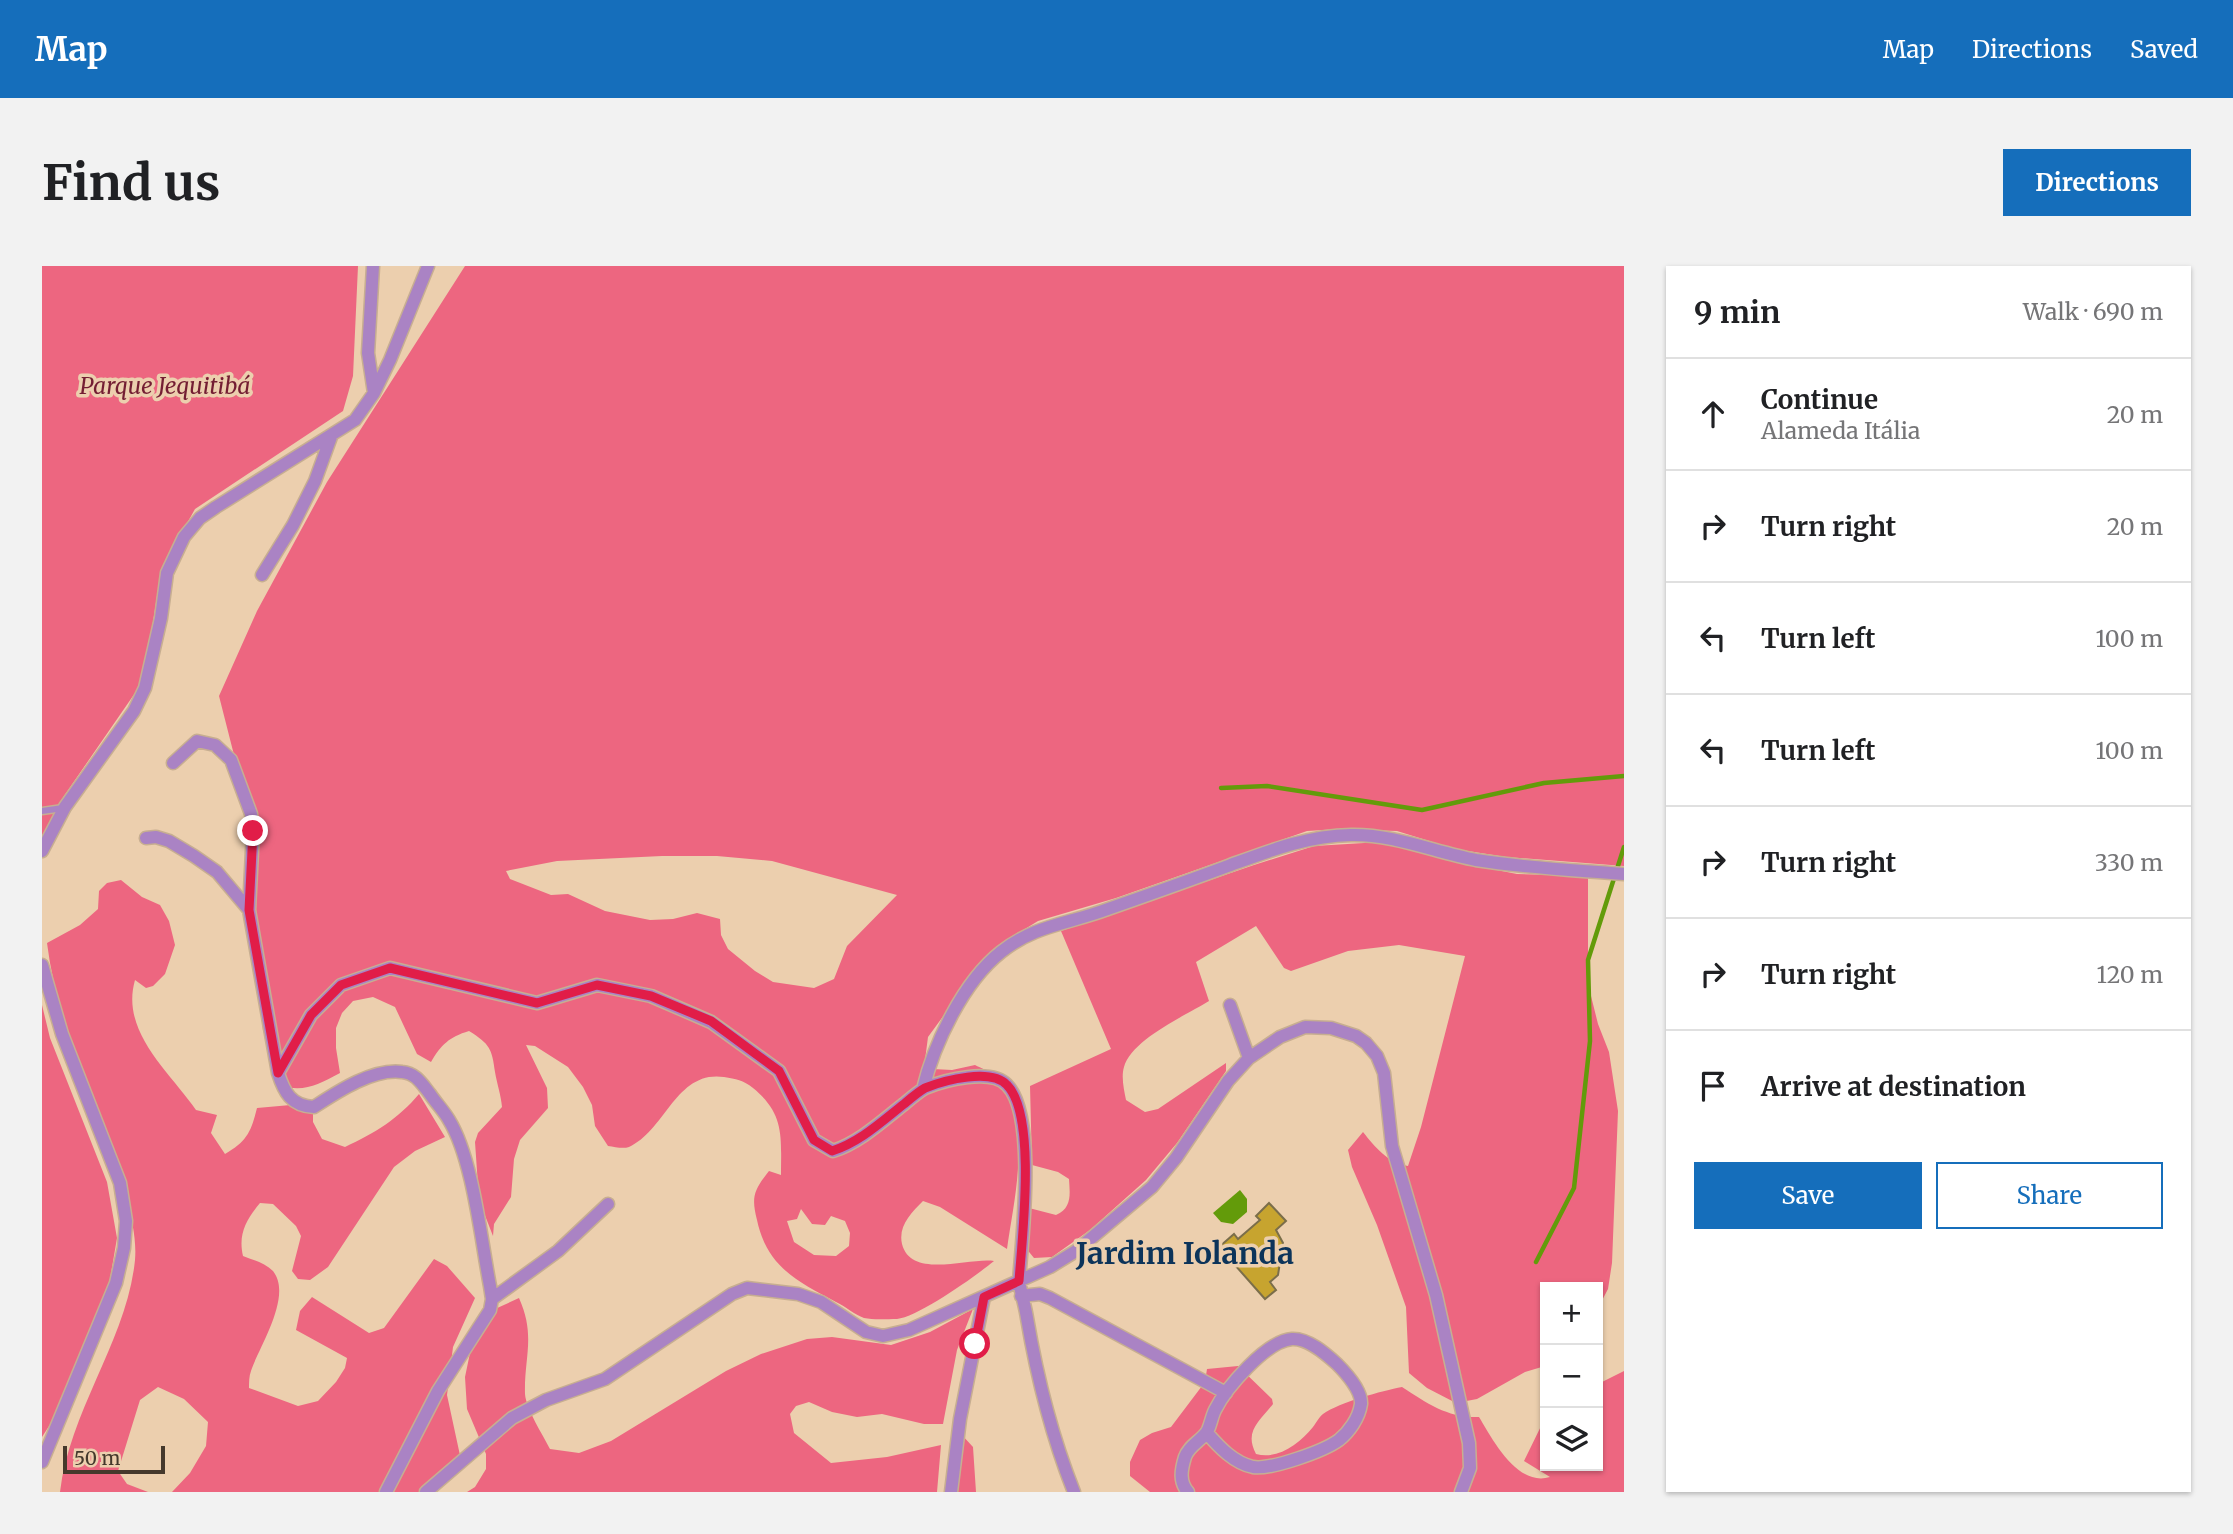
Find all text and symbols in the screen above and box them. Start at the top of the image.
text: Map [35,29,108,70]
text: Map [1883,34,1934,65]
text: Directions [1972,34,2092,65]
text: Saved [2130,34,2198,65]
button: Directions [2003,149,2191,216]
text: Find us [42,152,220,213]
text: 9 min [1694,293,1780,331]
text: Walk · 690 m [2023,297,2163,326]
park label: Parque Jequitibá [79,371,251,400]
text: Continue [1761,383,1878,416]
icon: ahead [1694,395,1732,433]
text: 20 m [2107,400,2163,429]
text: Alameda Itália [1761,416,1920,445]
icon: right [1694,507,1732,545]
text: Turn right [1761,510,1896,543]
text: 20 m [2107,512,2163,541]
icon: left [1694,619,1732,657]
text: Turn left [1761,622,1875,655]
text: 100 m [2095,624,2163,653]
icon: left [1694,731,1732,769]
text: Turn left [1761,734,1875,767]
text: 100 m [2095,736,2163,765]
route end [237,815,268,846]
icon: right [1694,843,1732,881]
text: Turn right [1761,846,1896,879]
text: 330 m [2095,848,2163,877]
icon: right [1694,955,1732,993]
text: Turn right [1761,958,1896,991]
text: 120 m [2097,960,2163,989]
icon: arrive [1694,1067,1732,1105]
text: Arrive at destination [1761,1070,2026,1103]
button: Save [1694,1162,1922,1229]
button: Share [1936,1162,2163,1229]
district label: Jardim Iolanda [1075,1234,1294,1272]
map controls [1540,1282,1603,1471]
button: + [1540,1282,1603,1345]
route start [959,1328,990,1359]
button: − [1540,1345,1603,1408]
button: layers [1540,1408,1603,1471]
scale bar [63,1443,164,1475]
text: 50 m [74,1446,120,1470]

